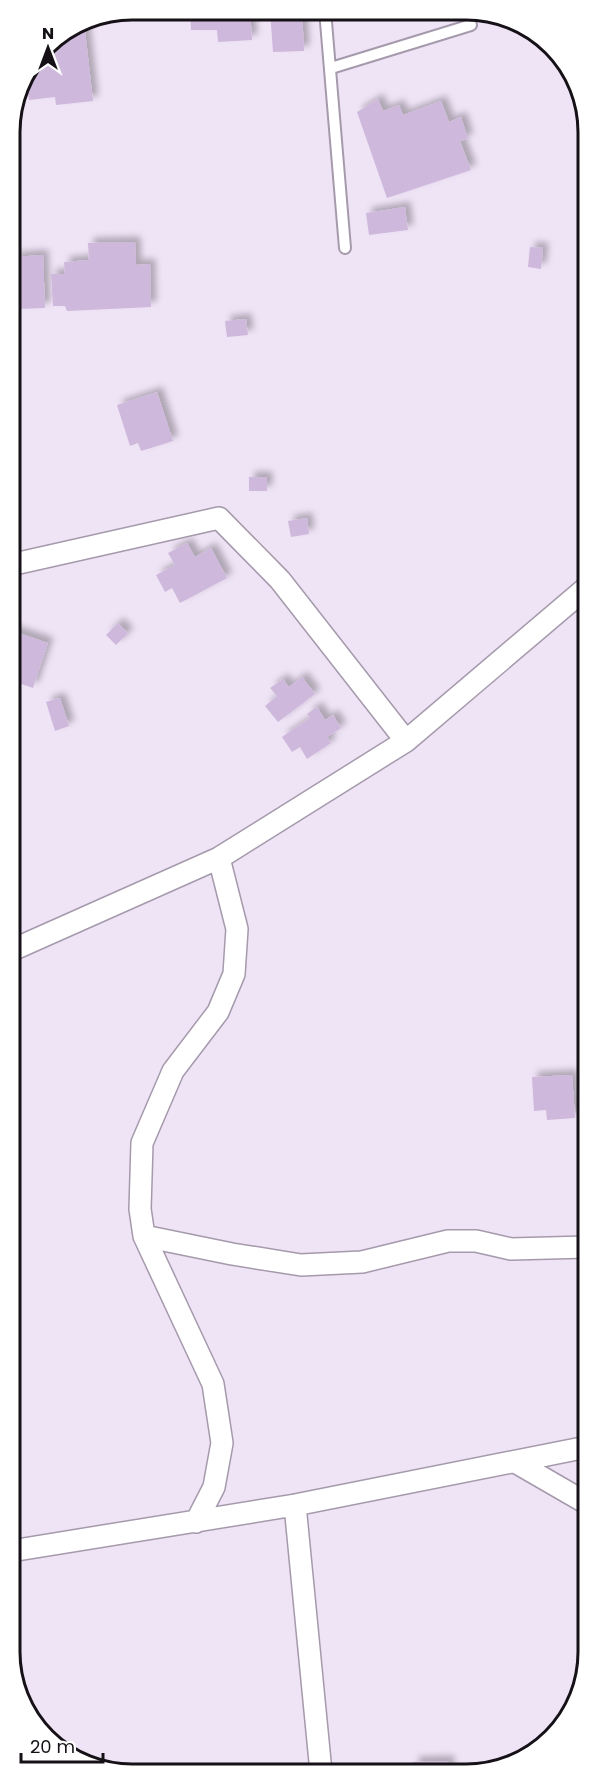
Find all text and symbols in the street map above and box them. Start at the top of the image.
north arrow [18,18,78,78]
text: N [42,22,54,45]
scale bar [21,1726,104,1764]
text: 20 m [30,1734,75,1759]

